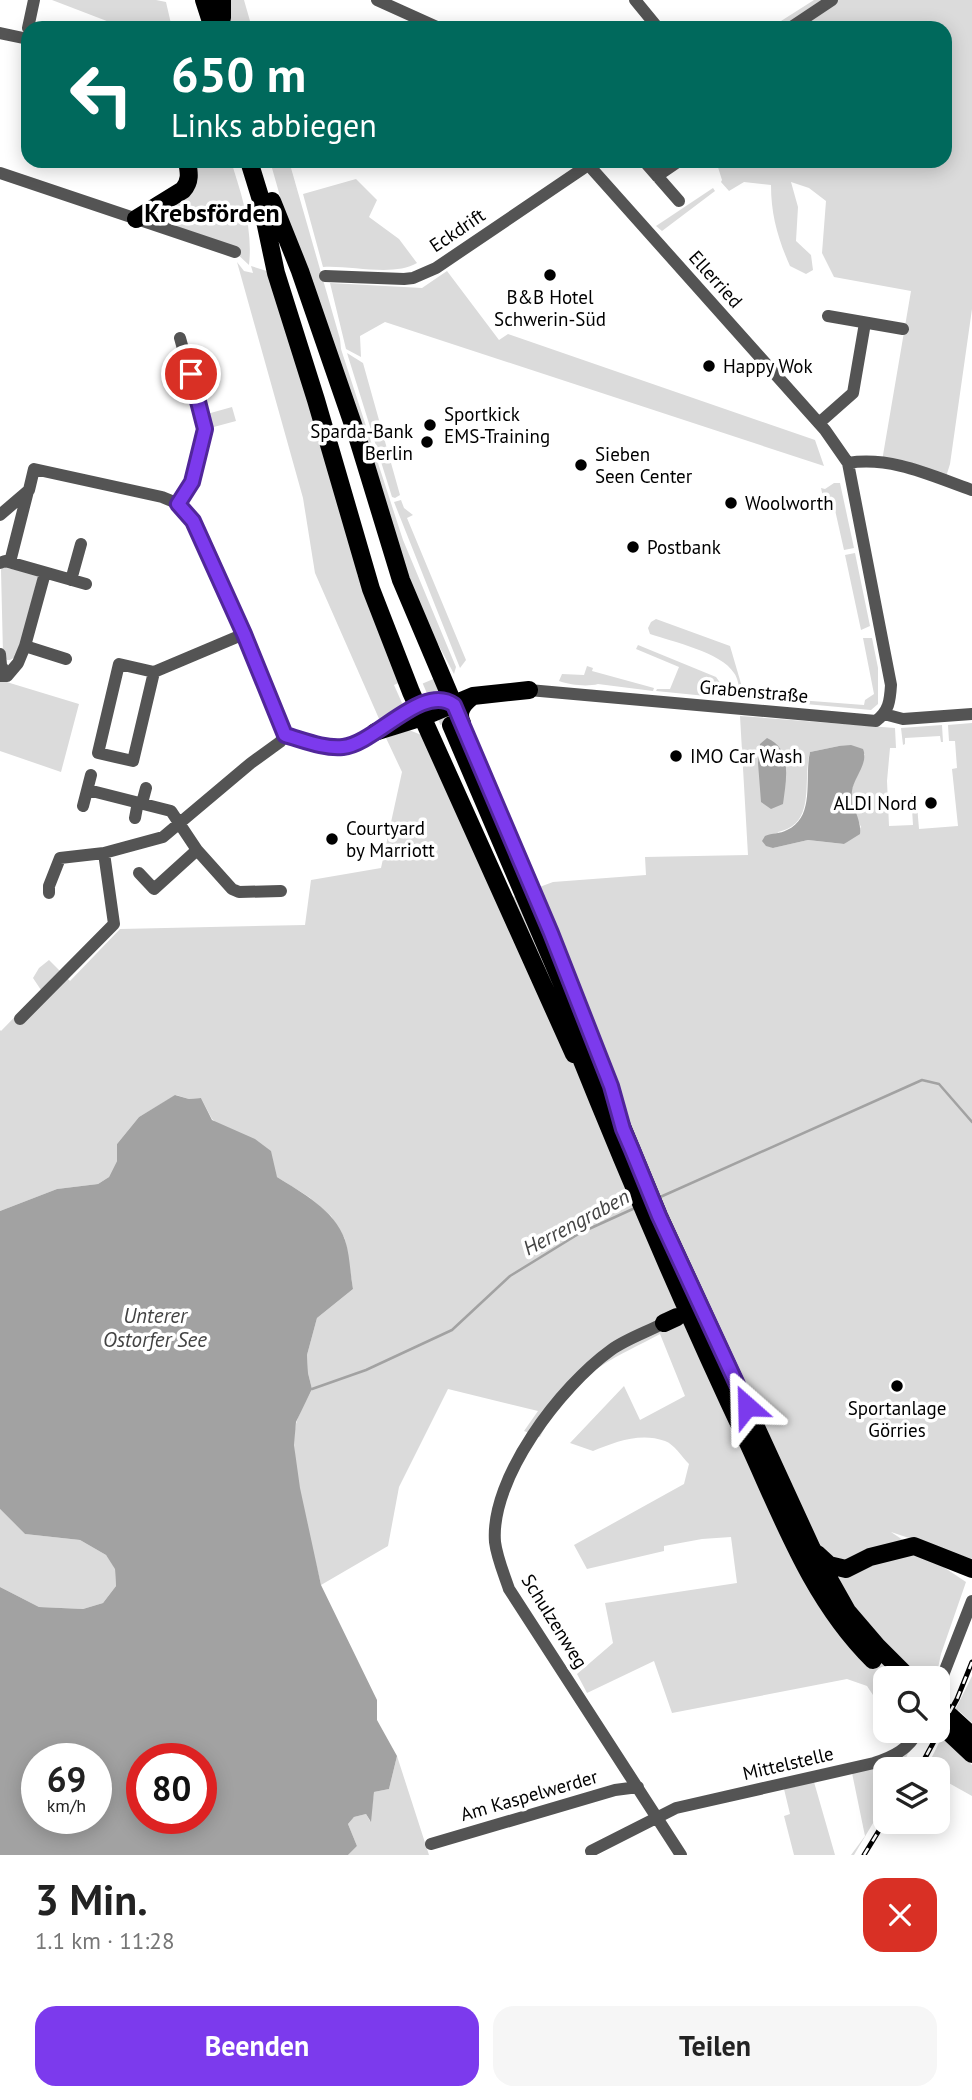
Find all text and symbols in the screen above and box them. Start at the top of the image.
text: 650 m [171,42,306,106]
icon: left [56,49,147,140]
text: Links abbiegen [171,104,377,146]
district label: Krebsförden [144,196,280,229]
street label: Eckdrift [425,202,490,257]
street label: Ellerried [684,245,748,313]
marker: B&B Hotel Schwerin-Süd [542,267,558,283]
place label: B&B Hotel Schwerin-Süd [494,285,606,331]
pin [161,344,221,404]
place label: Happy Wok [723,354,813,378]
icon: arrive [172,355,210,393]
marker: Happy Wok [701,358,717,374]
place label: Sportkick EMS-Training [444,402,550,448]
marker: Sportkick EMS-Training [422,417,438,433]
place label: Sparda-Bank Berlin [310,419,413,465]
marker: Sparda-Bank Berlin [419,434,435,450]
place label: Sieben Seen Center [595,442,693,488]
marker: Sieben Seen Center [573,457,589,473]
place label: Woolworth [745,491,834,515]
marker: Woolworth [723,495,739,511]
place label: Postbank [647,535,721,559]
marker: Postbank [625,539,641,555]
street label: Grabenstraße [699,674,809,708]
place label: IMO Car Wash [690,744,803,768]
marker: IMO Car Wash [668,748,684,764]
place label: ALDI Nord [833,791,917,815]
marker: ALDI Nord [923,795,939,811]
place label: Courtyard by Marriott [346,816,435,862]
marker: Courtyard by Marriott [324,831,340,847]
water label: Herrengraben [518,1183,634,1261]
water label: Unterer Ostorfer See [103,1302,207,1353]
position arrow [710,1369,784,1443]
marker: Sportanlage Görries [889,1378,905,1394]
place label: Sportanlage Görries [848,1396,946,1442]
street label: Schulzenweg [517,1569,593,1673]
map controls [873,1666,950,1834]
button: search [873,1666,950,1743]
street label: Mittelstelle [740,1741,836,1785]
speed limit sign: 80 [126,1743,217,1834]
text: 69 [47,1756,86,1802]
button: layers [873,1757,950,1834]
street label: Am Kaspelwerder [458,1764,601,1826]
text: km/h [47,1794,86,1817]
text: 3 Min. [35,1872,148,1927]
button: close [863,1878,937,1952]
text: 1.1 km · 11:28 [35,1926,174,1955]
button: Beenden [35,2006,479,2086]
button: Teilen [493,2006,937,2086]

